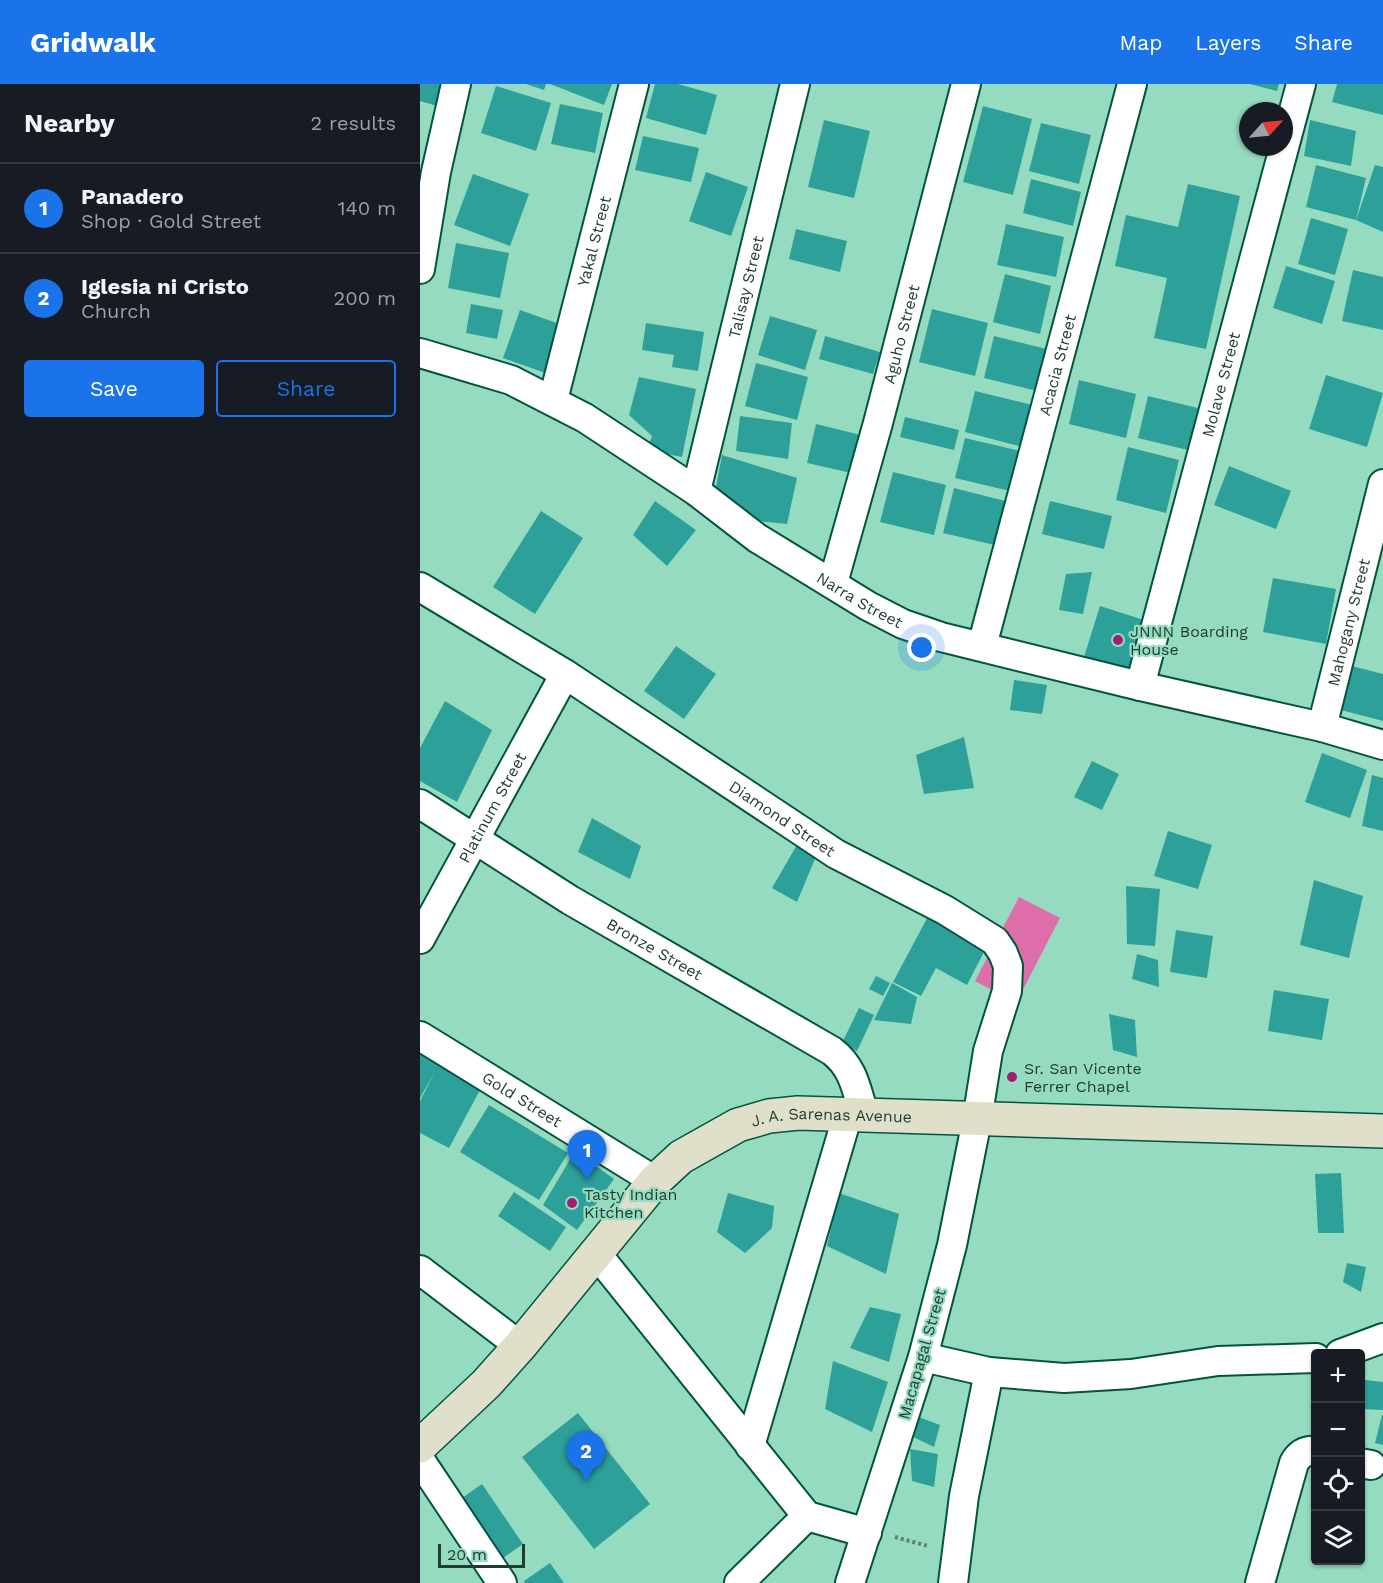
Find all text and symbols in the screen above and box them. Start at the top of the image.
text: Gridwalk [30,26,156,59]
text: Map [1119,30,1162,55]
text: Layers [1195,30,1261,55]
text: Share [1294,30,1353,55]
north arrow [1239,102,1293,156]
text: Nearby [24,108,115,138]
text: 2 results [311,111,396,135]
text: Panadero [81,184,184,209]
street label: Yakal Street [573,194,615,288]
text: 1 [39,196,48,220]
text: 140 m [338,196,396,220]
text: Shop · Gold Street [81,209,261,233]
street label: Talisay Street [724,233,767,340]
text: Iglesia ni Cristo [81,274,249,299]
street label: Aguho Street [879,282,923,386]
text: 2 [38,286,49,310]
text: 200 m [334,286,396,310]
text: Church [81,299,151,323]
street label: Acacia Street [1034,312,1080,418]
street label: Molave Street [1197,330,1244,439]
button: Save [24,360,204,417]
button: Share [216,360,396,417]
street label: Mahogany Street [1323,556,1374,688]
street label: Narra Street [813,568,906,632]
place label: JNNN Boarding House [1130,622,1248,659]
your location [907,633,936,662]
marker: JNNN Boarding House [1111,633,1125,647]
street label: Platinum Street [454,749,530,866]
street label: Diamond Street [726,776,839,861]
street label: Bronze Street [603,914,706,984]
place label: Sr. San Vicente Ferrer Chapel [1024,1059,1142,1096]
street label: Gold Street [479,1067,566,1131]
marker: Sr. San Vicente Ferrer Chapel [1005,1070,1019,1084]
street label: J. A. Sarenas Avenue [748,1103,912,1130]
pin: 1 [568,1130,606,1180]
place label: Tasty Indian Kitchen [584,1185,677,1222]
marker: Tasty Indian Kitchen [565,1196,579,1210]
street label: Macapagal Street [894,1286,950,1422]
map controls [1311,1349,1365,1565]
button: + [1311,1349,1365,1403]
button: − [1311,1403,1365,1457]
pin: 2 [566,1432,606,1481]
button: locate [1311,1457,1365,1511]
button: layers [1311,1511,1365,1565]
scale bar [438,1541,525,1568]
text: 20 m [447,1545,487,1564]

